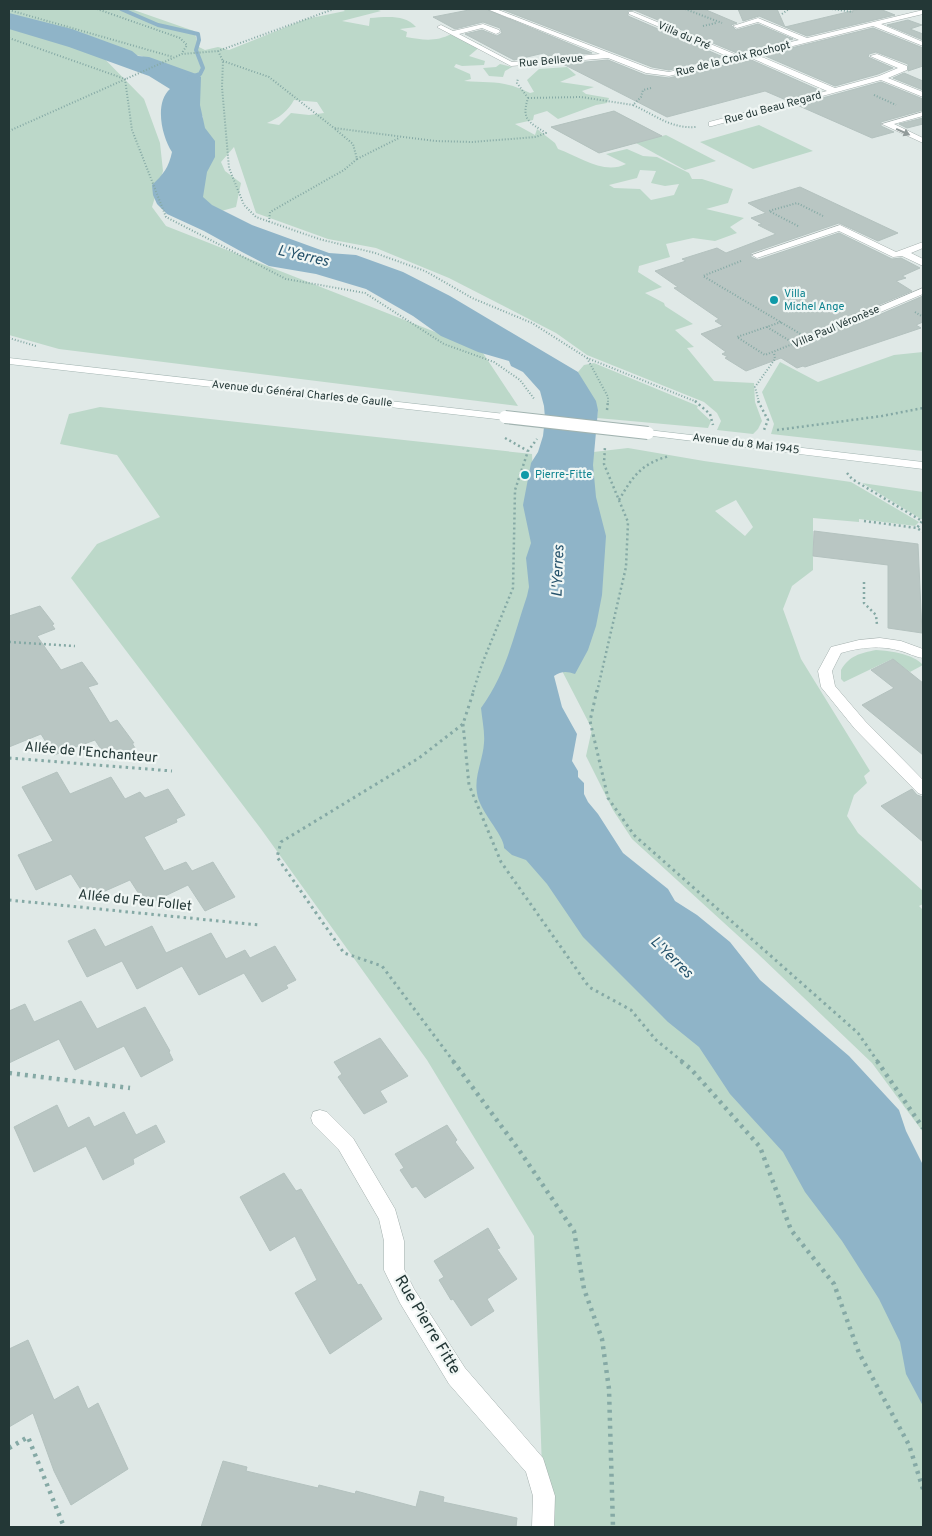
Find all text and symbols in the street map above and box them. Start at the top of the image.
street label: Villa du Pré [656,19,713,53]
street label: Rue de la Croix Rochopt [674,38,792,80]
street label: Rue Bellevue [518,51,584,71]
street label: Rue du Beau Regard [723,88,823,128]
one-way arrow [896,128,910,136]
water label: L'Yerres [275,242,331,272]
place label: Villa Michel Ange [784,287,844,314]
marker: Villa Michel Ange [768,294,780,306]
street label: Villa Paul Véronèse [790,302,882,352]
street label: Avenue du Général Charles de Gaulle [211,378,393,410]
street label: Avenue du 8 Mai 1945 [692,430,800,458]
place label: Pierre-Fitte [535,468,592,482]
marker: Pierre-Fitte [519,469,531,481]
water label: L'Yerres [549,544,569,597]
street label: Allée de l'Enchanteur [24,739,159,767]
street label: Allée du Feu Follet [77,887,193,915]
water label: L'Yerres [646,933,697,983]
street label: Rue Pierre Fitte [390,1272,464,1378]

